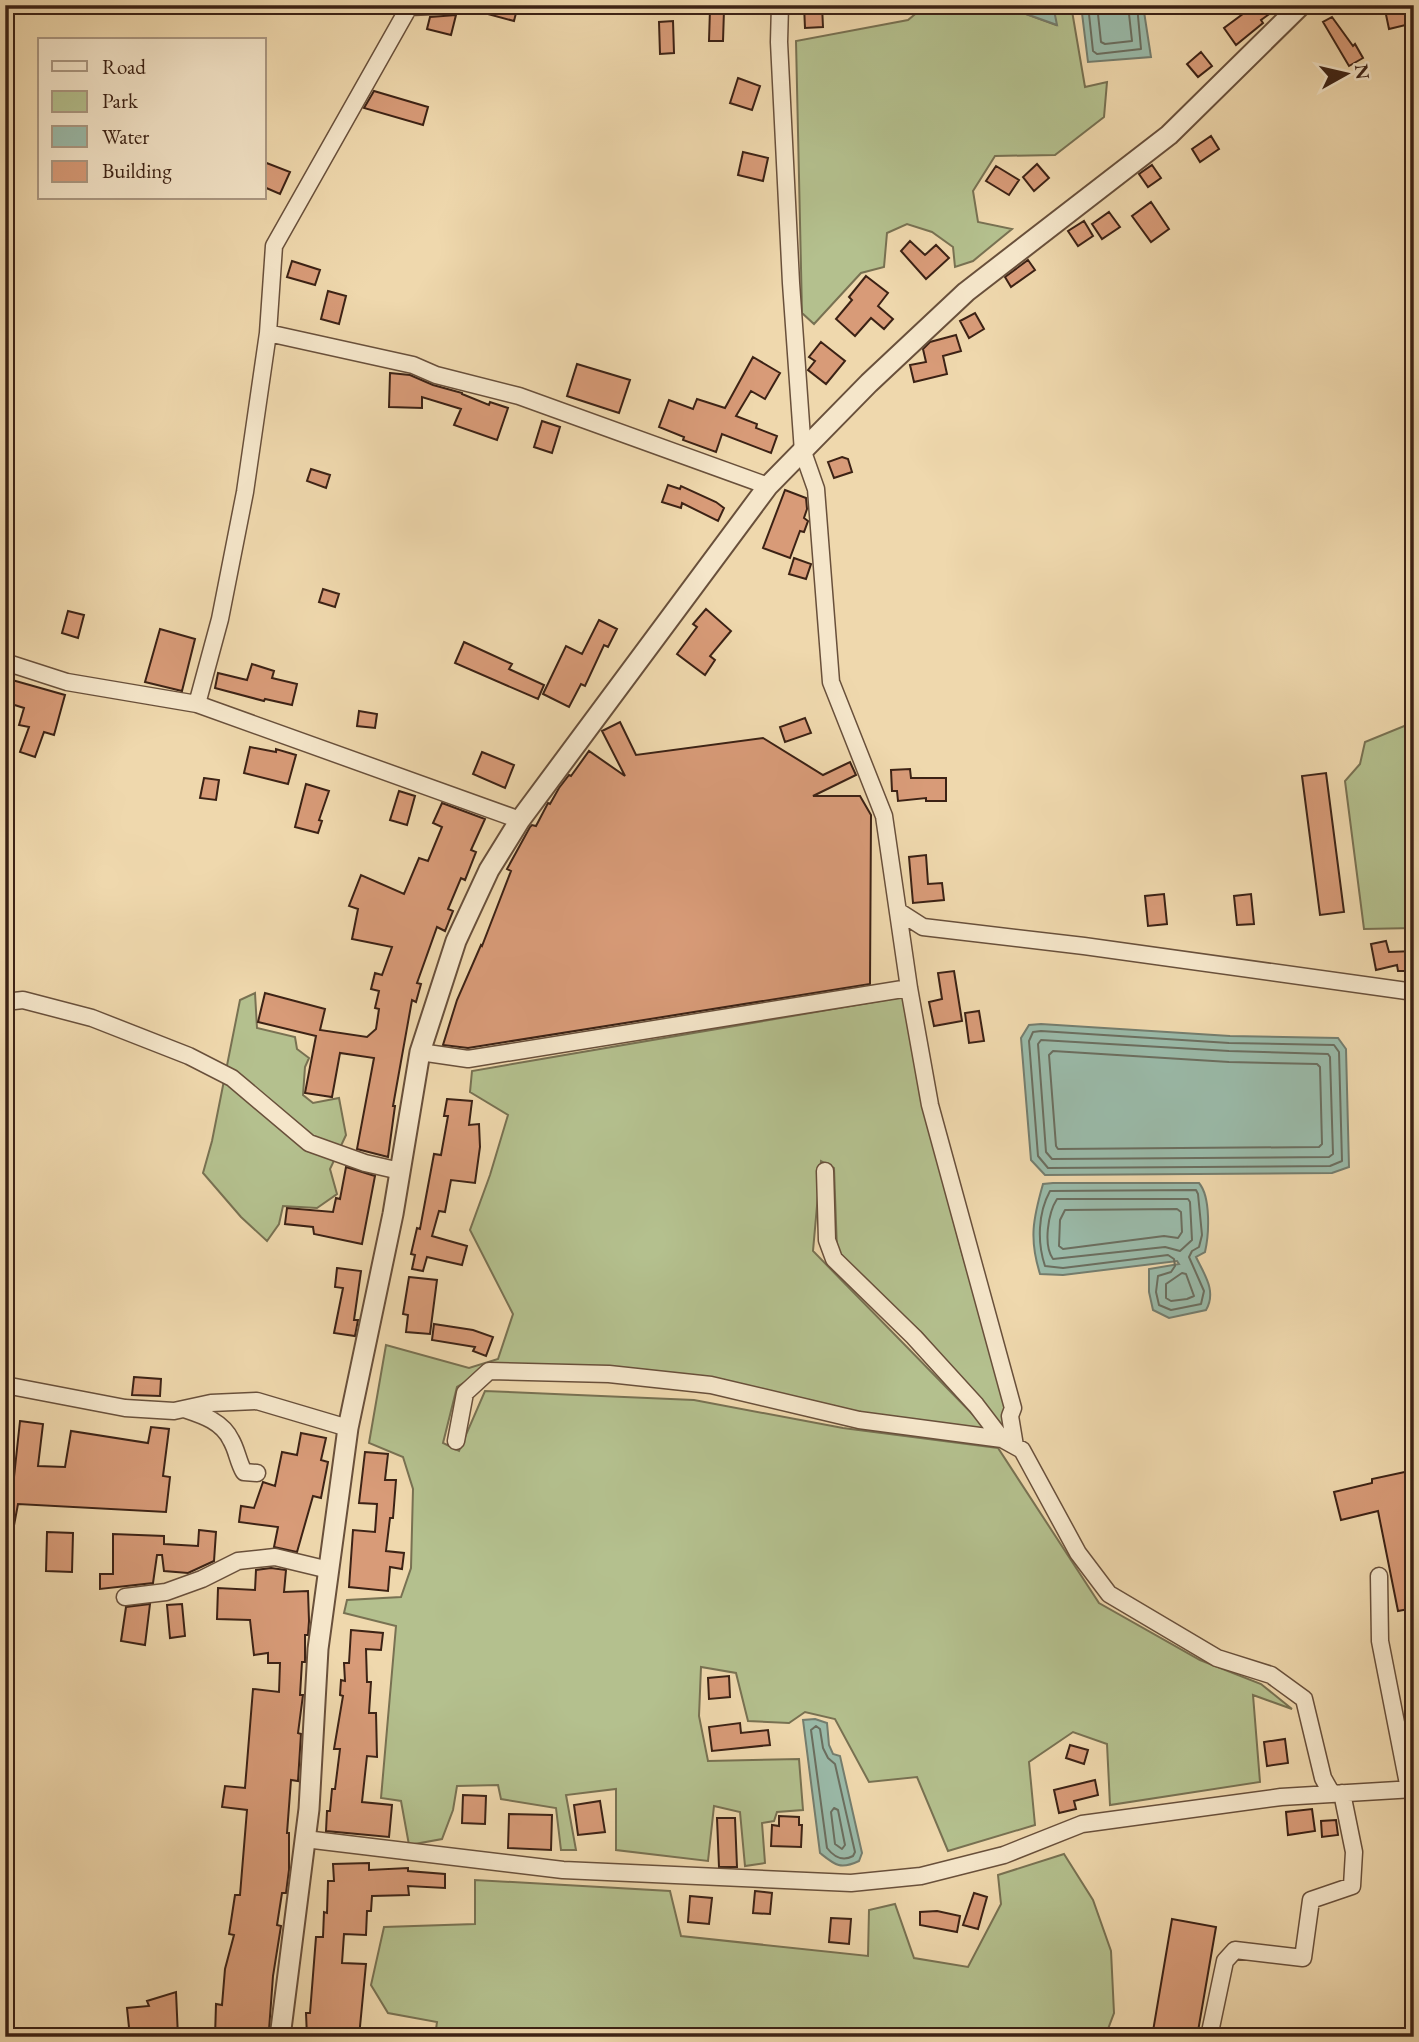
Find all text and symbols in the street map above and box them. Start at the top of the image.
legend [38,38,266,200]
north arrow [1310,38,1380,108]
text: Road [102,53,146,80]
text: N [1349,62,1376,82]
text: Park [102,87,139,114]
text: Water [102,123,149,150]
text: Building [102,157,172,184]

